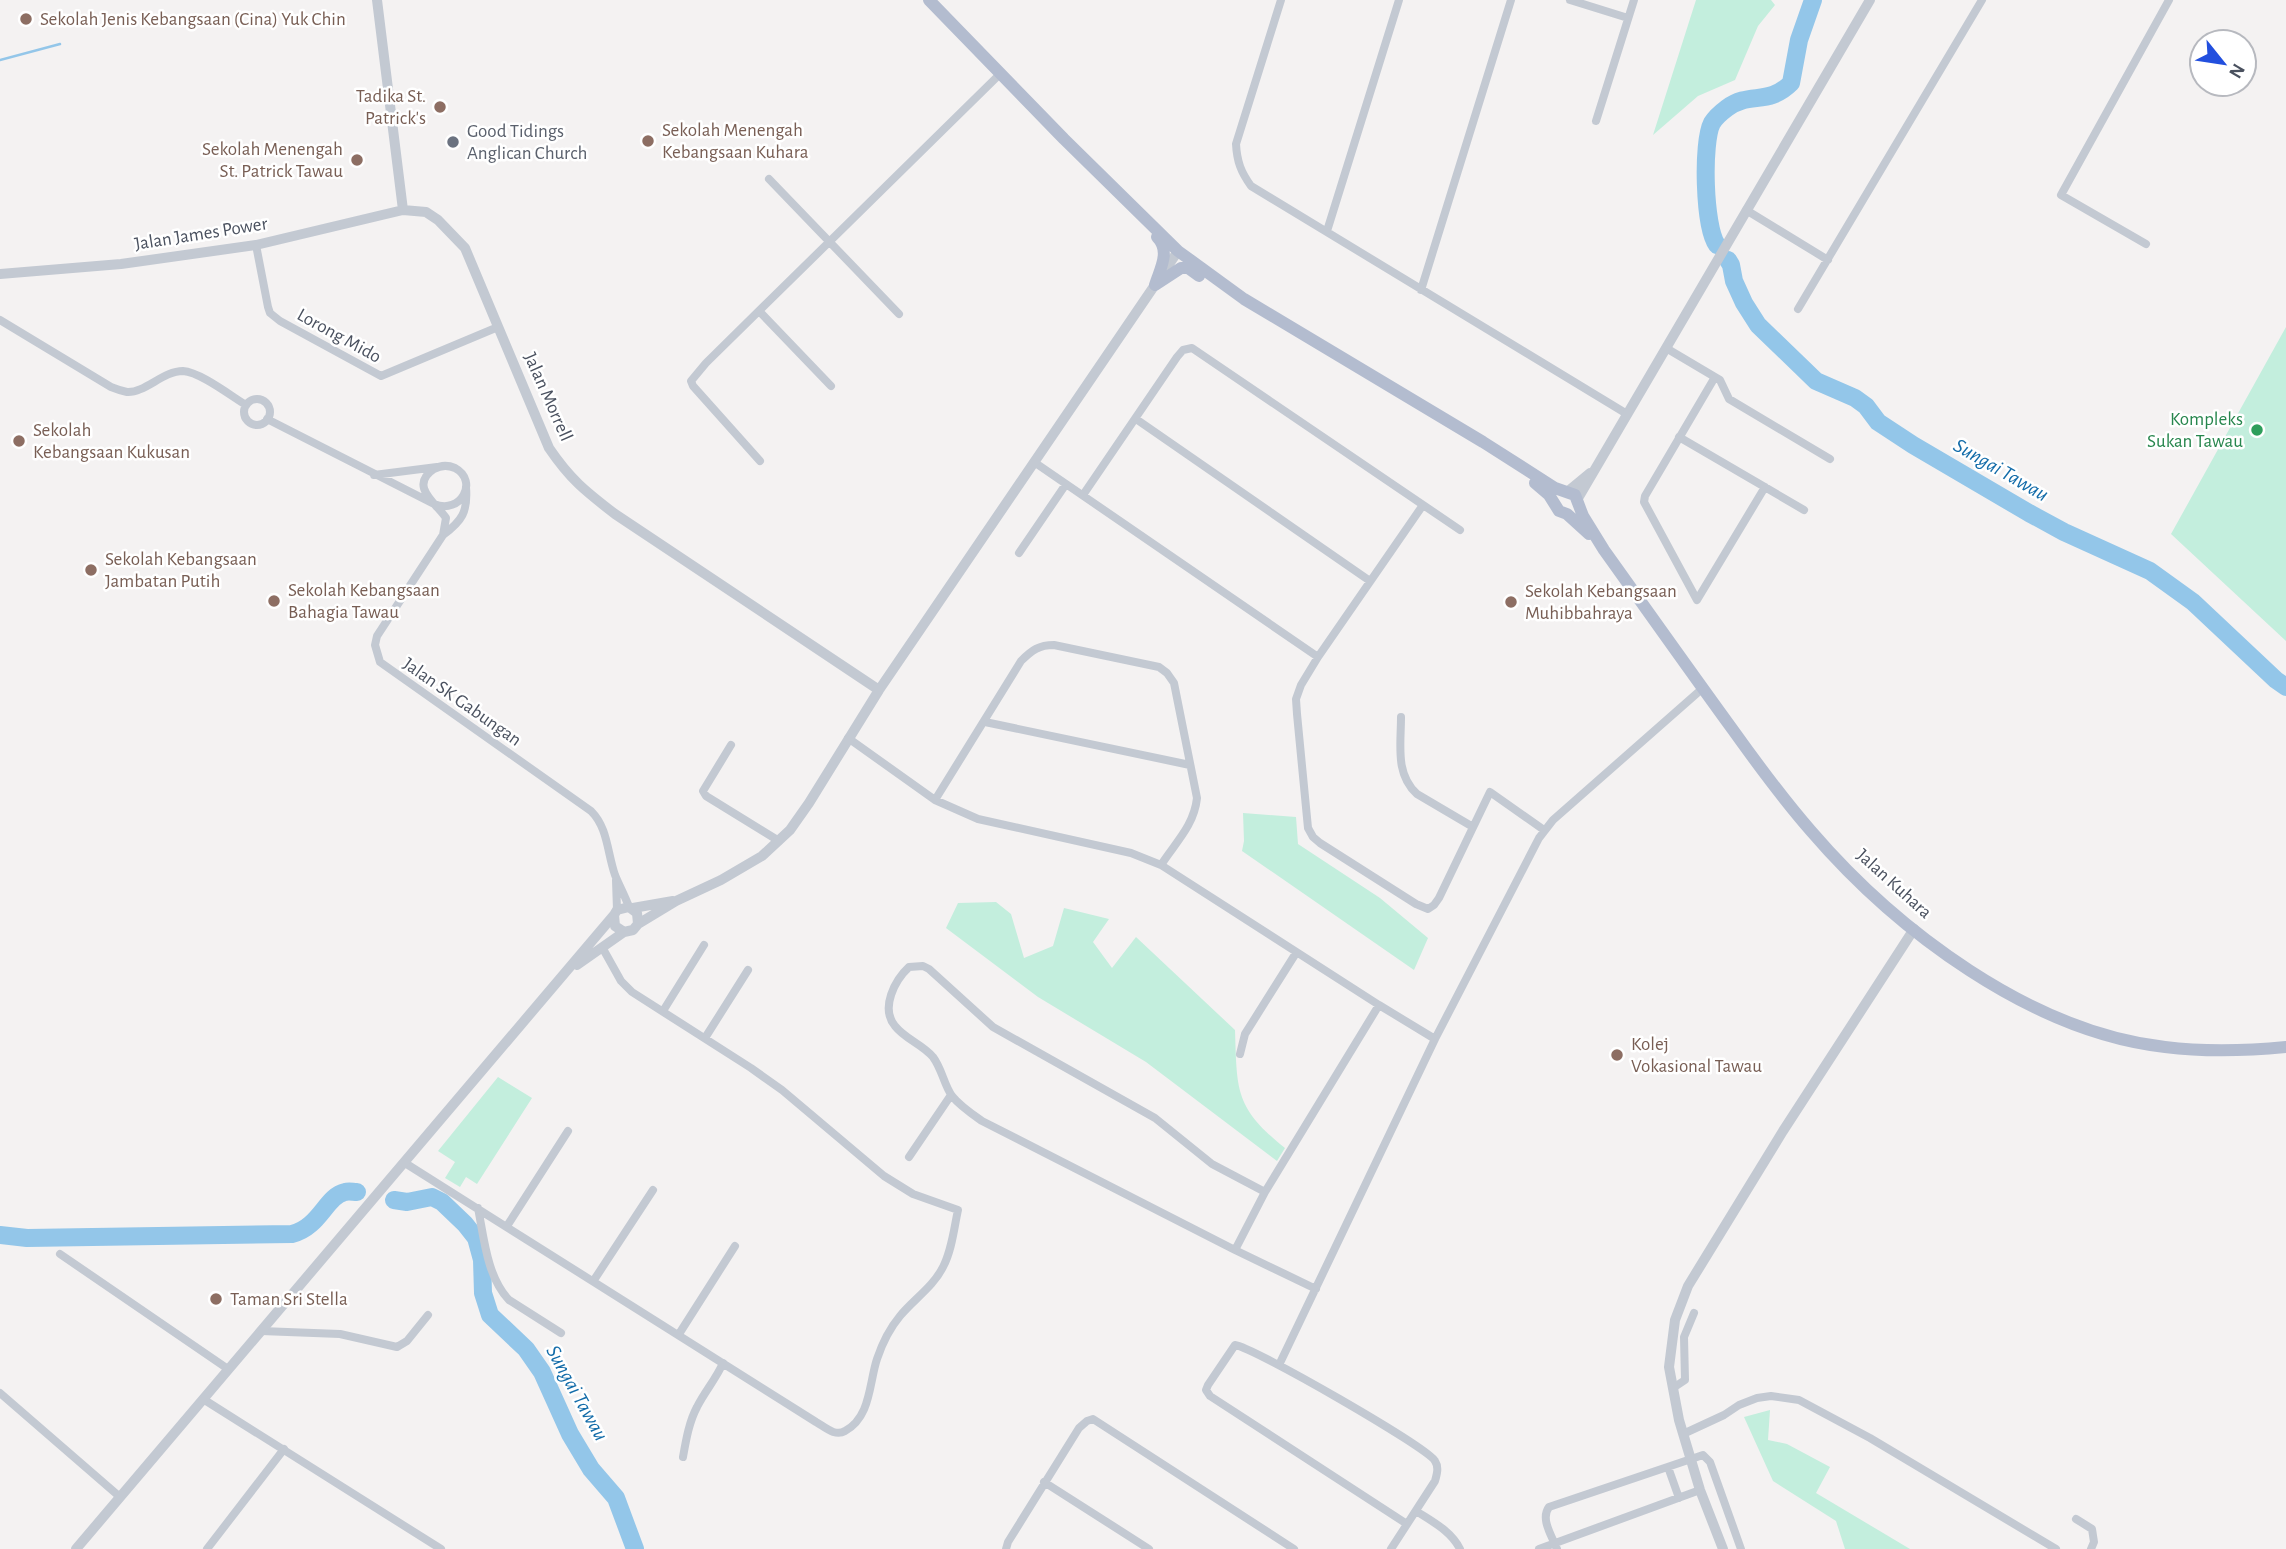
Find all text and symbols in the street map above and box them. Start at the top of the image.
place label: Sekolah Jenis Kebangsaan (Cina) Yuk Chin [40,10,346,29]
marker: Sekolah Jenis Kebangsaan (Cina) Yuk Chin [18,11,34,27]
north arrow [2188,28,2258,98]
text: N [2225,60,2248,81]
place label: Tadika St. Patrick's [356,87,426,128]
marker: Tadika St. Patrick's [432,99,448,115]
place label: Sekolah Menengah Kebangsaan Kuhara [662,121,809,162]
place label: Good Tidings Anglican Church [467,122,587,163]
marker: Sekolah Menengah Kebangsaan Kuhara [640,133,656,149]
marker: Good Tidings Anglican Church [445,134,461,150]
place label: Sekolah Menengah St. Patrick Tawau [202,140,343,181]
marker: Sekolah Menengah St. Patrick Tawau [349,152,365,168]
street label: Jalan James Power [133,214,269,254]
street label: Lorong Mido [294,305,384,367]
street label: Jalan Morrell [520,350,576,444]
place label: Kompleks Sukan Tawau [2147,410,2243,451]
place label: Sekolah Kebangsaan Kukusan [33,421,190,462]
marker: Kompleks Sukan Tawau [2249,422,2265,438]
marker: Sekolah Kebangsaan Kukusan [11,433,27,449]
water label: Sungai Tawau [1950,434,2052,506]
place label: Sekolah Kebangsaan Jambatan Putih [105,550,257,591]
marker: Sekolah Kebangsaan Jambatan Putih [83,562,99,578]
place label: Sekolah Kebangsaan Bahagia Tawau [288,581,440,622]
place label: Sekolah Kebangsaan Muhibbahraya [1525,582,1677,623]
marker: Sekolah Kebangsaan Bahagia Tawau [266,593,282,609]
marker: Sekolah Kebangsaan Muhibbahraya [1503,594,1519,610]
street label: Jalan SK Gabungan [399,654,525,750]
street label: Jalan Kuhara [1853,846,1935,922]
place label: Kolej Vokasional Tawau [1631,1035,1762,1076]
marker: Kolej Vokasional Tawau [1609,1047,1625,1063]
place label: Taman Sri Stella [230,1290,348,1309]
marker: Taman Sri Stella [208,1291,224,1307]
water label: Sungai Tawau [542,1342,612,1444]

